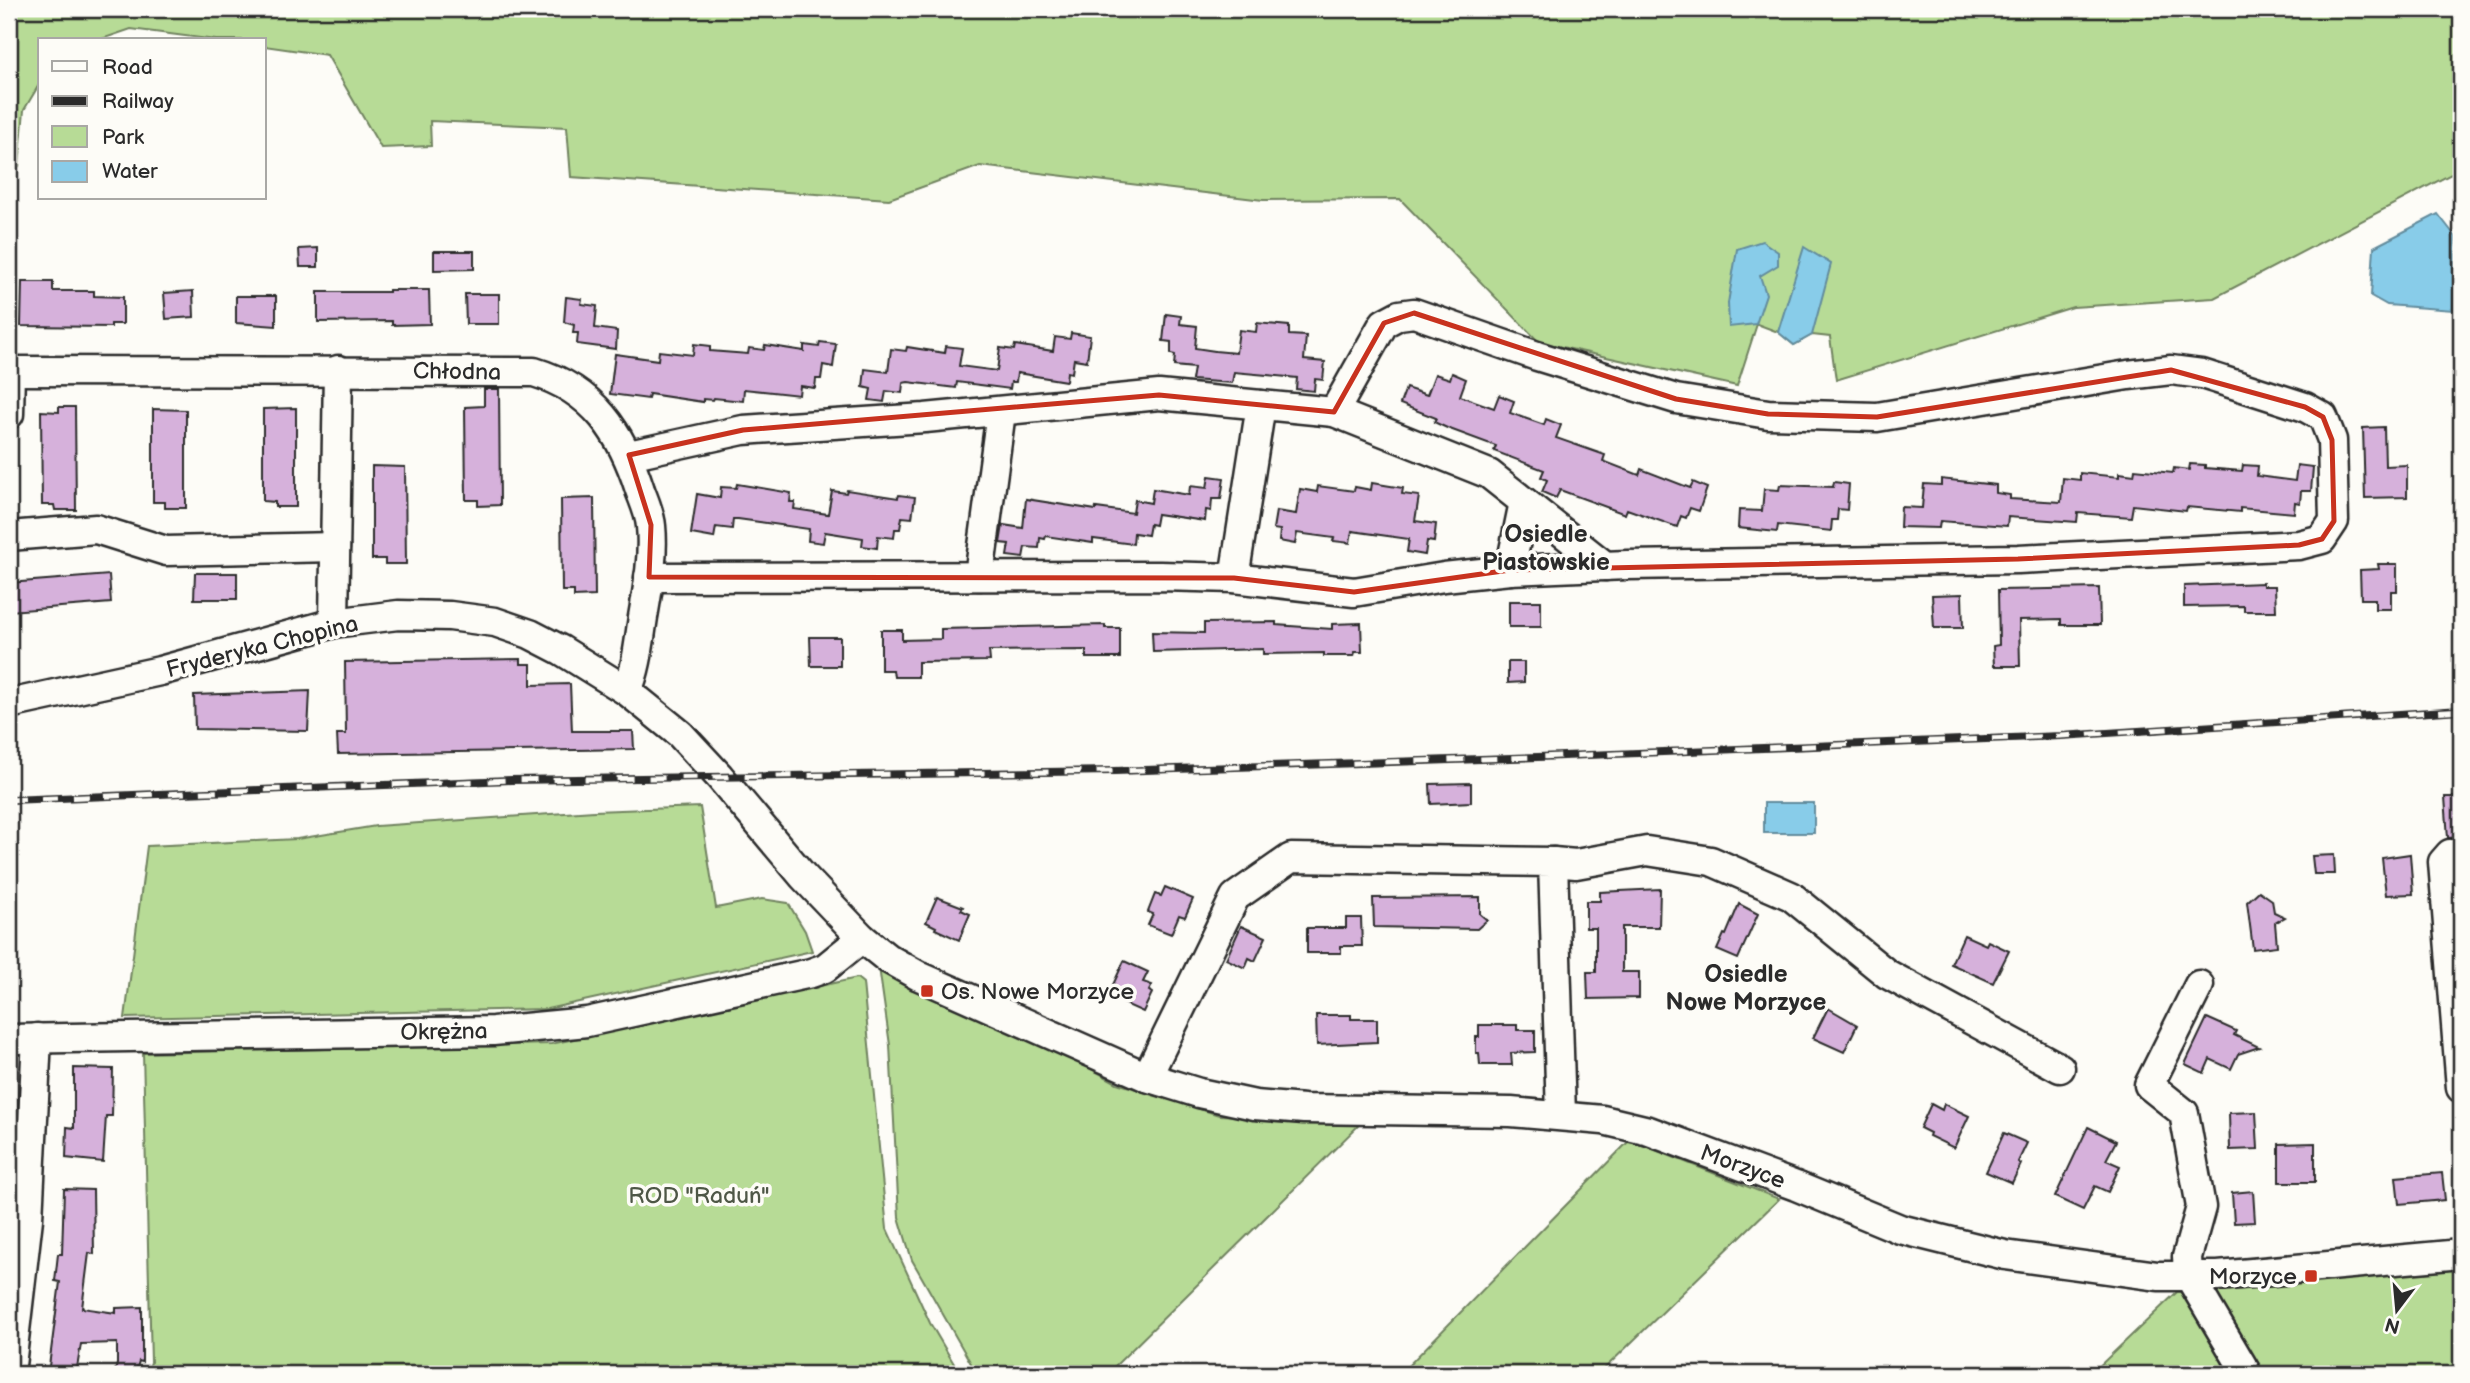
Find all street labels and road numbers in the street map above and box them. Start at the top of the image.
street label: Chłodna [413,357,501,387]
street label: Fryderyka Chopina [163,610,361,684]
street label: Okrężna [400,1017,488,1047]
street label: Morzyce [1696,1139,1789,1195]

